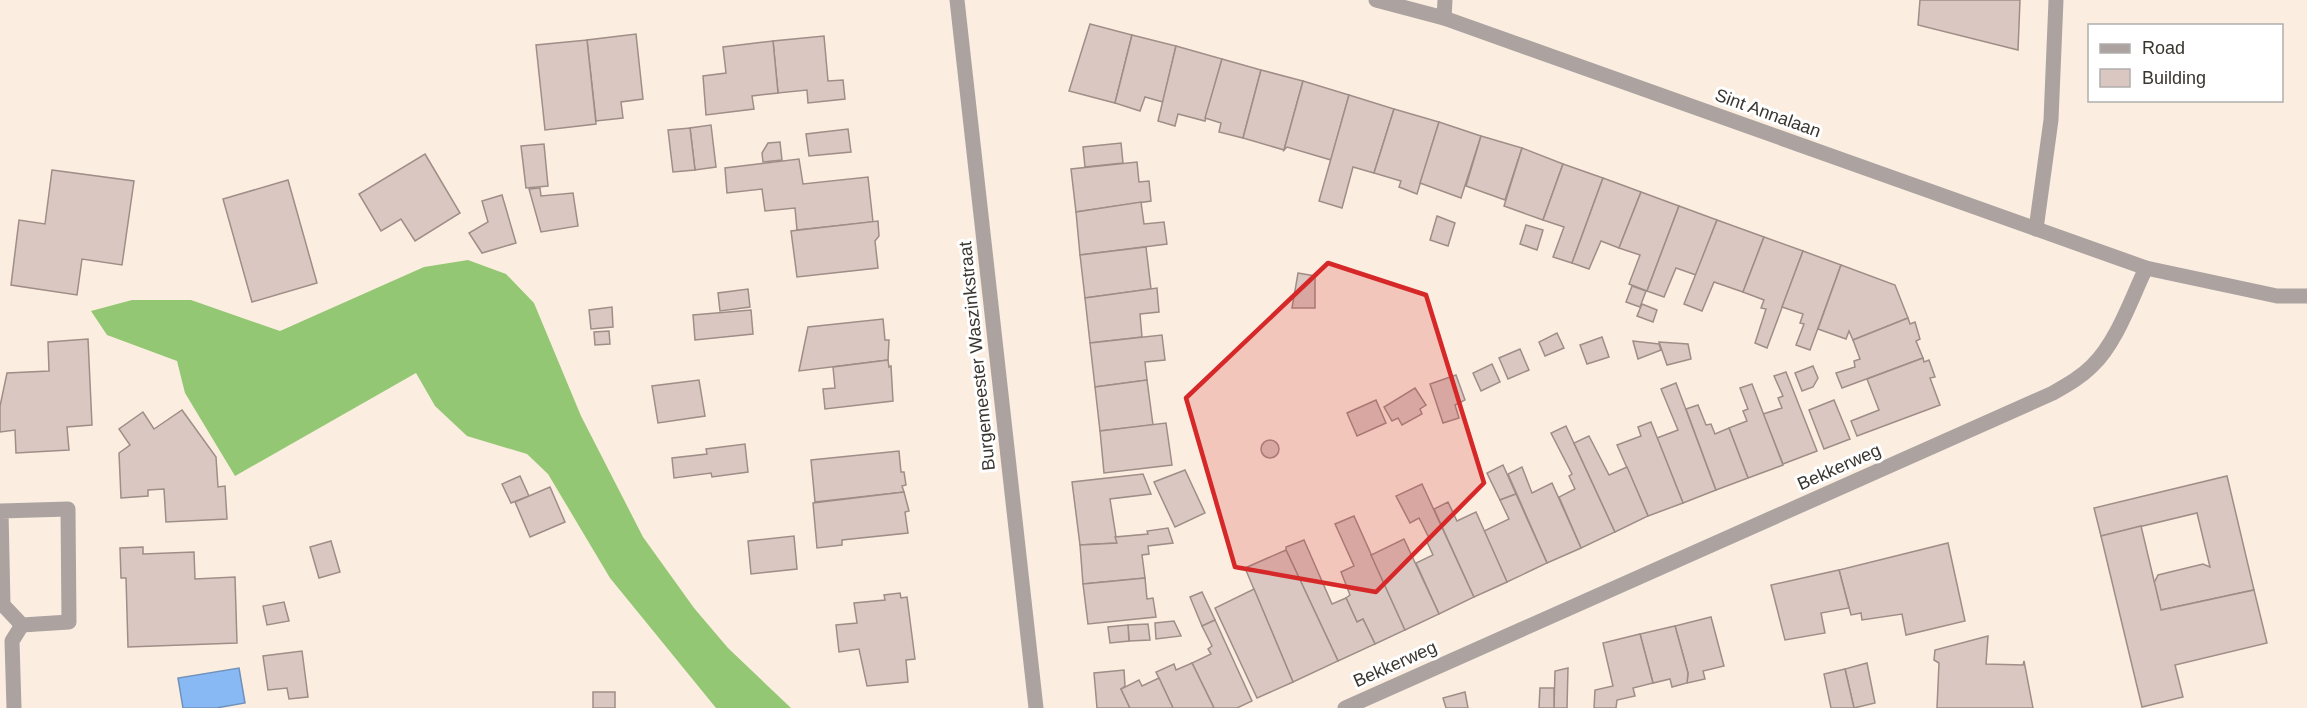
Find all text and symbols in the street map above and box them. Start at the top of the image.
legend [2088,24,2283,102]
text: Road [2142,38,2185,58]
text: Building [2142,68,2206,88]
street label: Sint Annalaan [1712,85,1824,141]
street label: Burgemeester Waszinkstraat [955,240,999,472]
street label: Bekkerweg [1794,440,1884,494]
street label: Bekkerweg [1350,637,1440,691]

